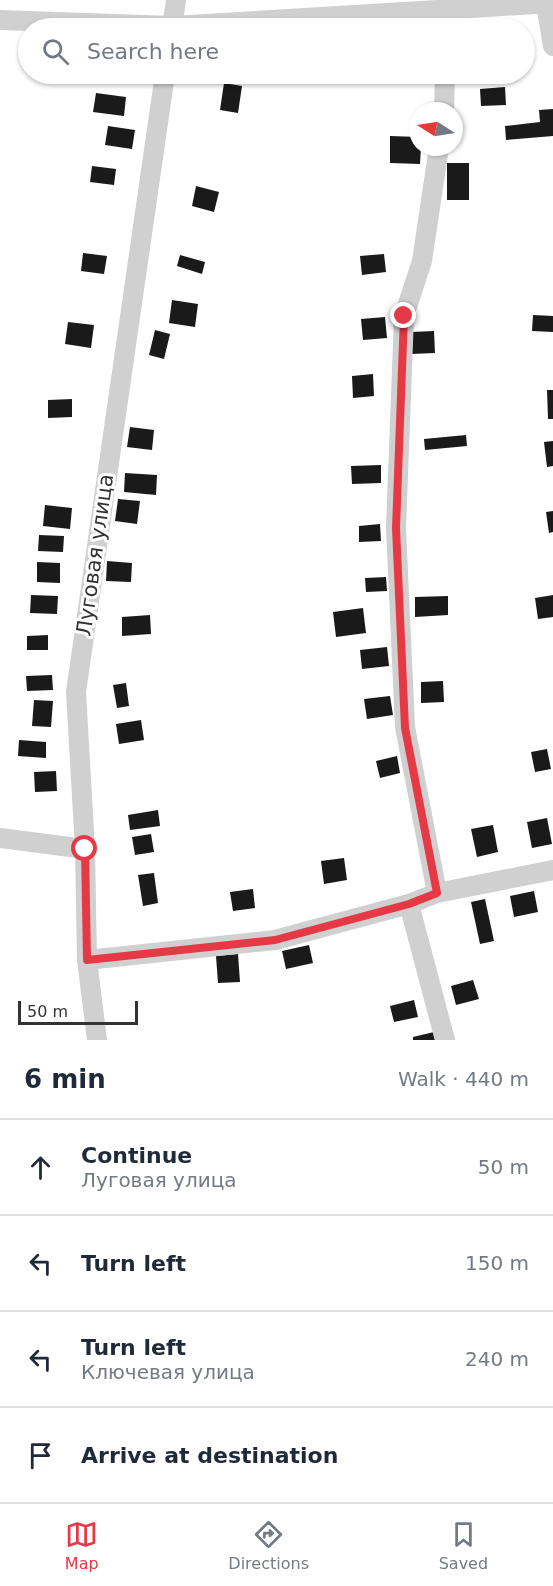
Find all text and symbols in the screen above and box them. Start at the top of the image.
search box [18,18,535,84]
icon: search [39,35,72,68]
text: Search here [87,39,219,64]
north arrow [409,102,463,156]
route end [390,302,416,328]
street label: Луговая улица [72,472,118,638]
route start [71,835,97,861]
scale bar [18,998,138,1025]
text: 50 m [27,1002,68,1021]
text: 6 min [24,1064,106,1094]
text: Walk · 440 m [398,1067,529,1091]
text: Continue [81,1143,192,1168]
icon: ahead [24,1151,57,1184]
text: 50 m [478,1155,529,1179]
text: Луговая улица [81,1168,237,1192]
icon: left [24,1247,57,1280]
text: Turn left [81,1251,186,1276]
text: 150 m [465,1251,529,1275]
text: Turn left [81,1335,186,1360]
icon: left [24,1343,57,1376]
text: 240 m [465,1347,529,1371]
text: Ключевая улица [81,1360,255,1384]
icon: arrive [24,1439,57,1472]
text: Arrive at destination [81,1443,338,1468]
tab: Map [65,1518,99,1573]
tab: Directions [228,1518,309,1573]
tab: Saved [439,1518,488,1573]

